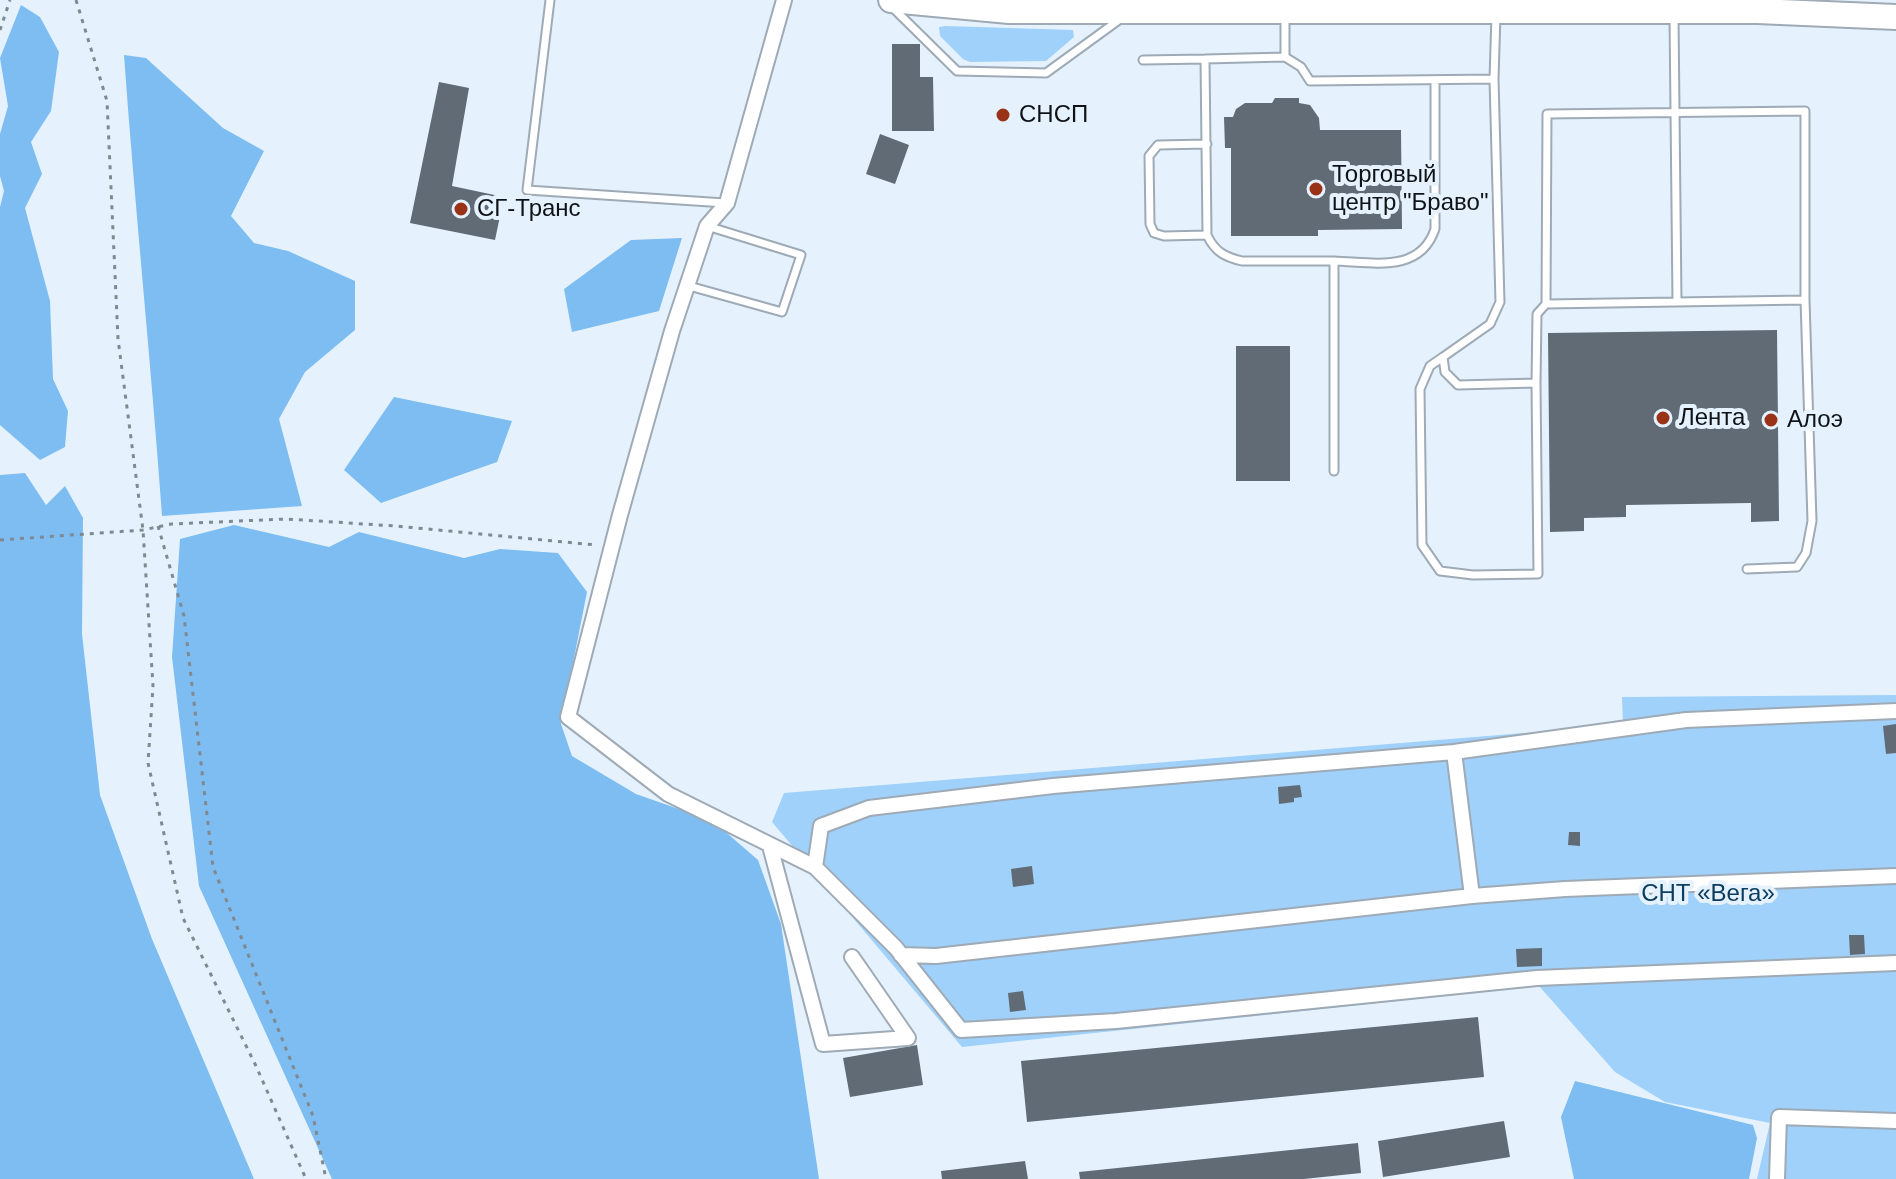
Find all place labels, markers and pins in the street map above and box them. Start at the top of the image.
place label: СНСП [1019,101,1088,129]
marker: СНСП [994,106,1012,124]
place label: Торговый центр "Браво" [1332,161,1488,217]
marker: Торговый центр "Браво" [1307,180,1325,198]
place label: СГ-Транс [477,195,581,223]
marker: СГ-Транс [452,200,470,218]
place label: Лента [1679,404,1745,432]
place label: Алоэ [1787,406,1843,434]
marker: Лента [1654,409,1672,427]
marker: Алоэ [1762,411,1780,429]

